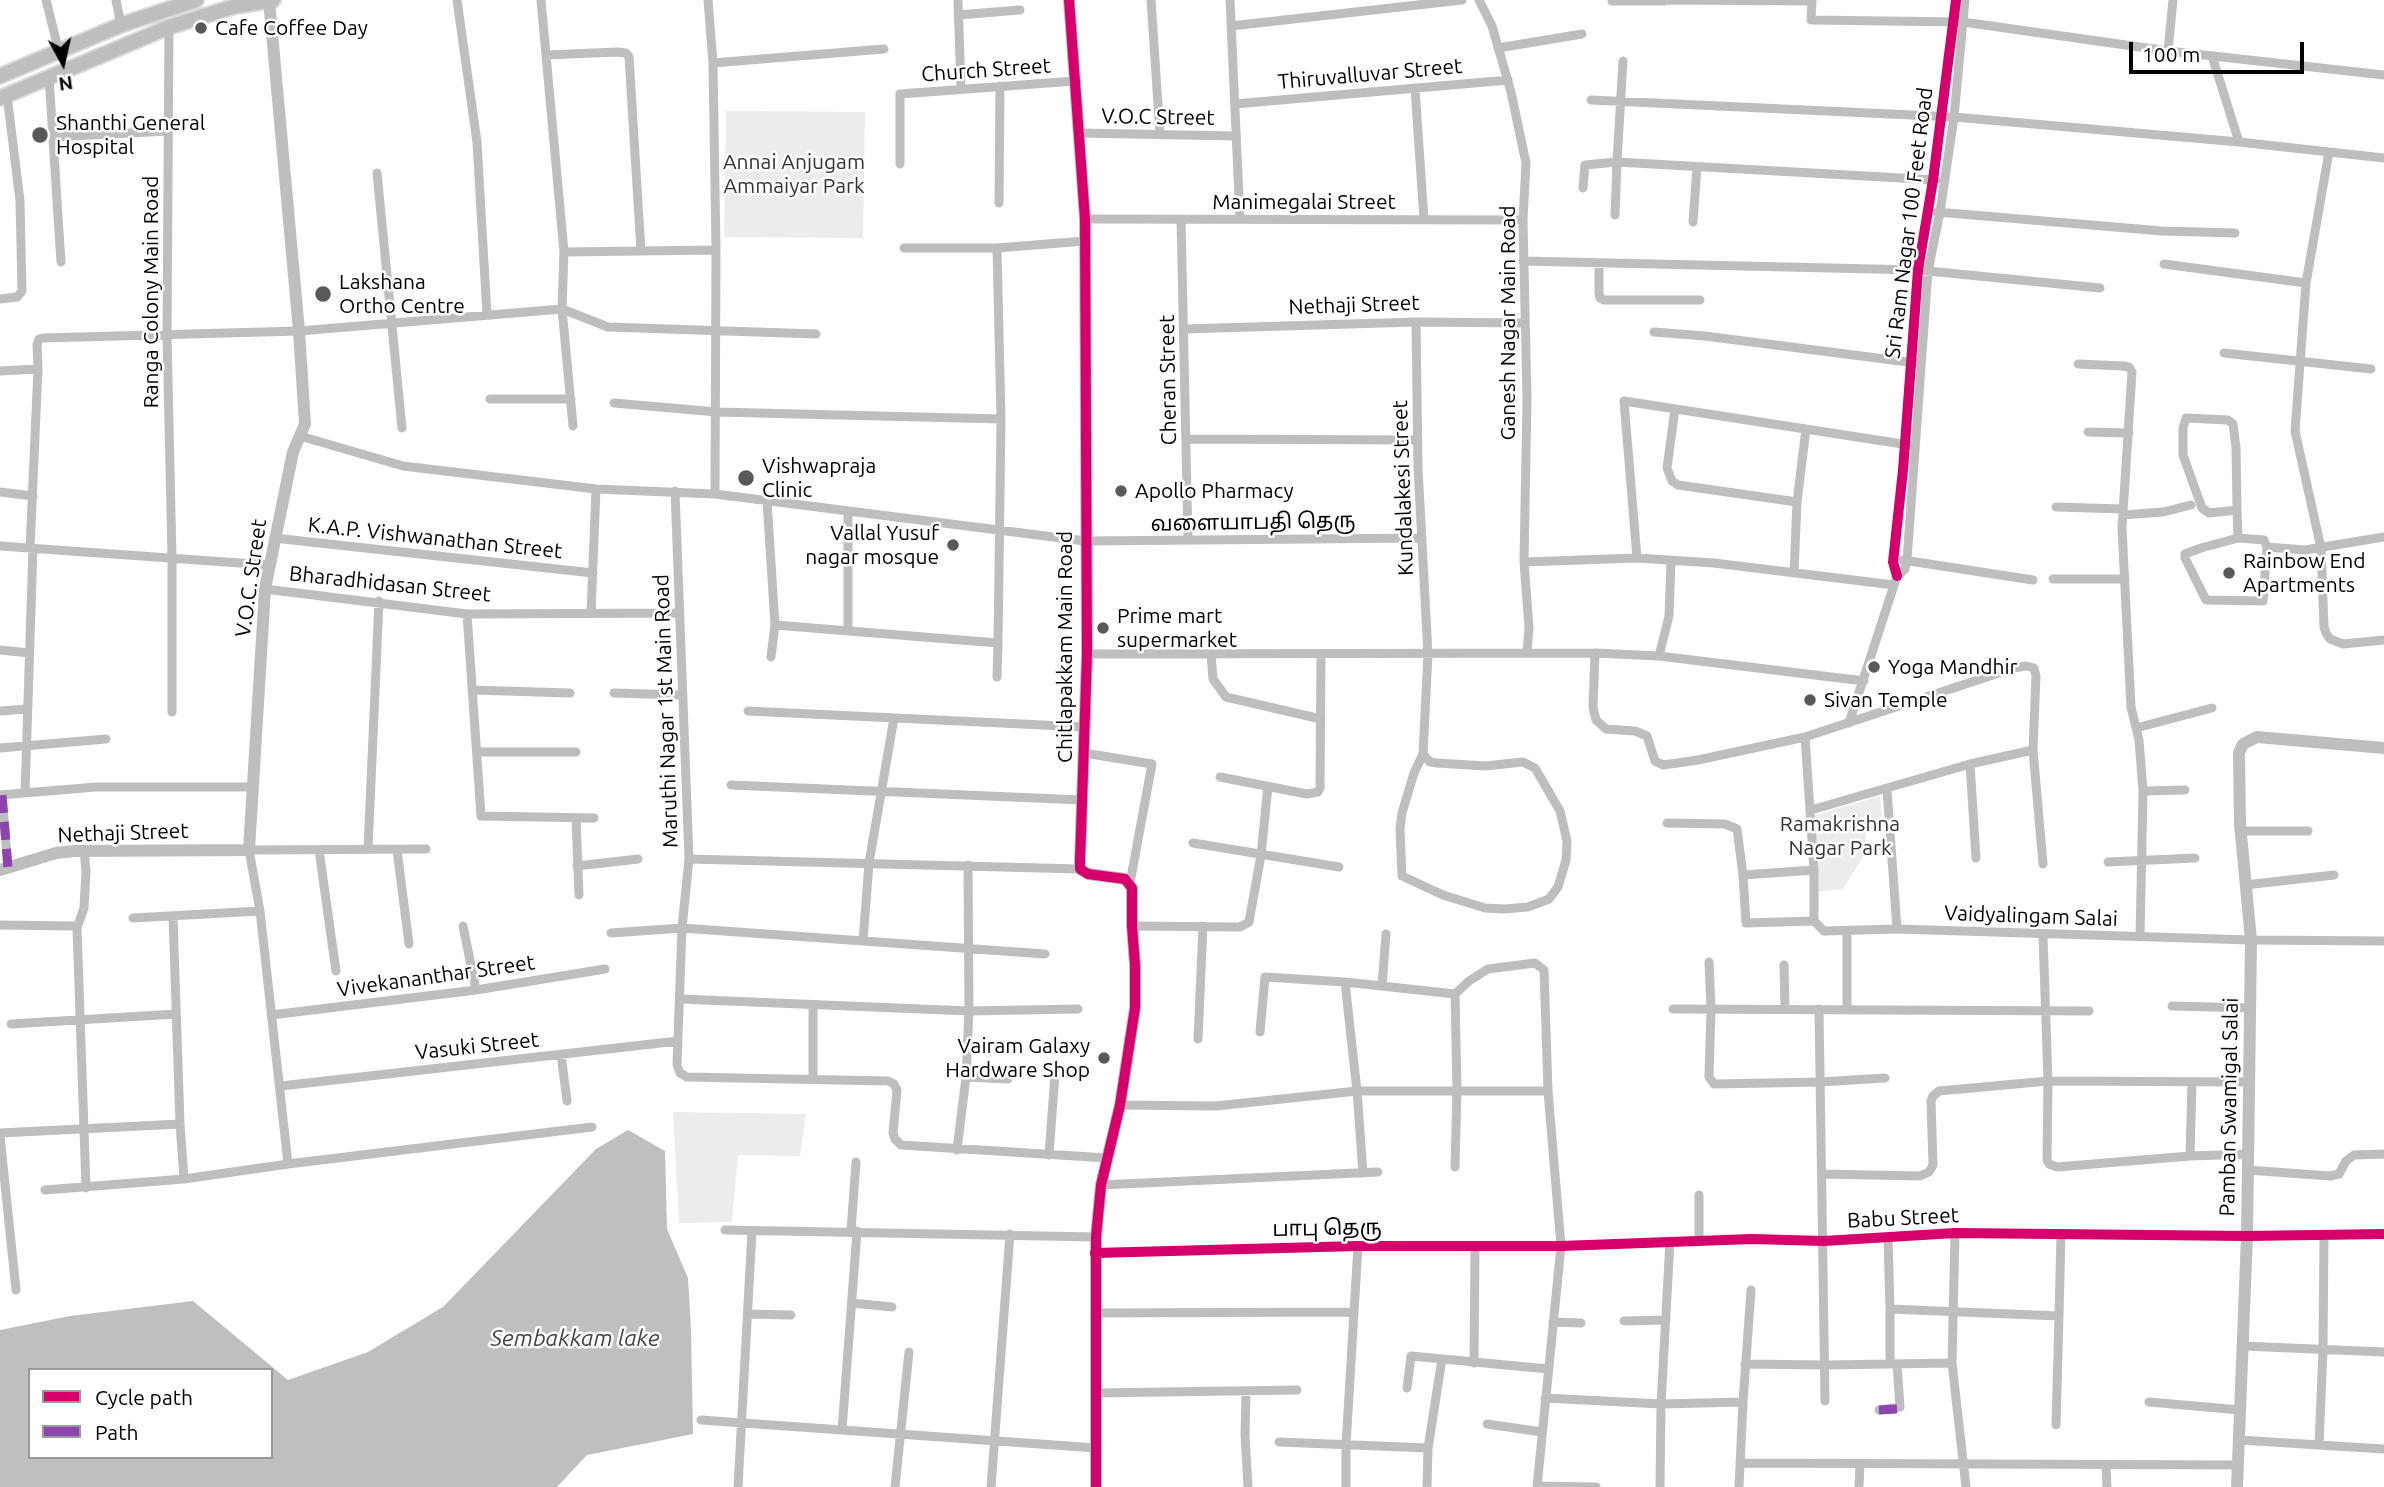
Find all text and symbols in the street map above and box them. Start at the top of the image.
place label: Cafe Coffee Day [215,15,368,41]
marker: Cafe Coffee Day [193,20,209,36]
north arrow [28,28,98,98]
scale bar [2132,28,2307,72]
text: 100 m [2142,42,2200,66]
street label: Church Street [920,53,1052,87]
street label: Thiruvalluvar Street [1277,53,1463,95]
text: N [57,72,74,96]
street label: Sri Ram Nagar 100 Feet Road [1880,86,1938,360]
street label: V.O.C Street [1101,103,1215,131]
place label: Shanthi General Hospital [56,110,205,160]
marker: Shanthi General Hospital [30,125,50,145]
park label: Annai Anjugam Ammaiyar Park [723,149,865,199]
street label: Ranga Colony Main Road [138,176,164,408]
street label: Manimegalai Street [1212,189,1396,215]
street label: Ganesh Nagar Main Road [1495,206,1521,440]
place label: Lakshana Ortho Centre [339,269,465,319]
marker: Lakshana Ortho Centre [313,284,333,304]
street label: Nethaji Street [1288,290,1420,320]
street label: Cheran Street [1154,314,1182,446]
street label: Kundalakesi Street [1387,400,1419,576]
place label: Vishwapraja Clinic [762,453,876,503]
marker: Vishwapraja Clinic [736,468,756,488]
place label: Apollo Pharmacy [1135,478,1294,504]
marker: Apollo Pharmacy [1113,483,1129,499]
street label: வளையாபதி தெரு [1150,508,1356,536]
street label: K.A.P. Vishwanathan Street [307,512,563,564]
street label: V.O.C. Street [230,517,272,639]
place label: Vallal Yusuf nagar mosque [805,520,939,570]
street label: Chitlapakkam Main Road [1052,531,1078,763]
marker: Vallal Yusuf nagar mosque [945,537,961,553]
place label: Rainbow End Apartments [2243,548,2366,598]
street label: Bharadhidasan Street [288,561,492,607]
marker: Rainbow End Apartments [2221,565,2237,581]
street label: Maruthi Nagar 1st Main Road [649,574,683,848]
place label: Prime mart supermarket [1117,603,1237,653]
marker: Prime mart supermarket [1095,620,1111,636]
place label: Yoga Mandhir [1888,654,2018,680]
marker: Yoga Mandhir [1866,659,1882,675]
place label: Sivan Temple [1824,687,1948,713]
marker: Sivan Temple [1802,692,1818,708]
park label: Ramakrishna Nagar Park [1780,811,1900,861]
street label: Nethaji Street [57,818,189,848]
street label: Vaidyalingam Salai [1944,900,2118,932]
street label: Vivekananthar Street [335,950,537,1002]
street label: Pamban Swamigal Salai [2214,997,2244,1217]
street label: Vasuki Street [414,1027,540,1065]
place label: Vairam Galaxy Hardware Shop [945,1033,1090,1083]
marker: Vairam Galaxy Hardware Shop [1096,1050,1112,1066]
street label: Babu Street [1846,1202,1960,1234]
street label: பாபு தெரு [1272,1214,1382,1242]
water label: Sembakkam lake [491,1324,659,1352]
legend [28,1368,273,1459]
text: Cycle path [95,1385,193,1409]
text: Path [95,1420,138,1444]

